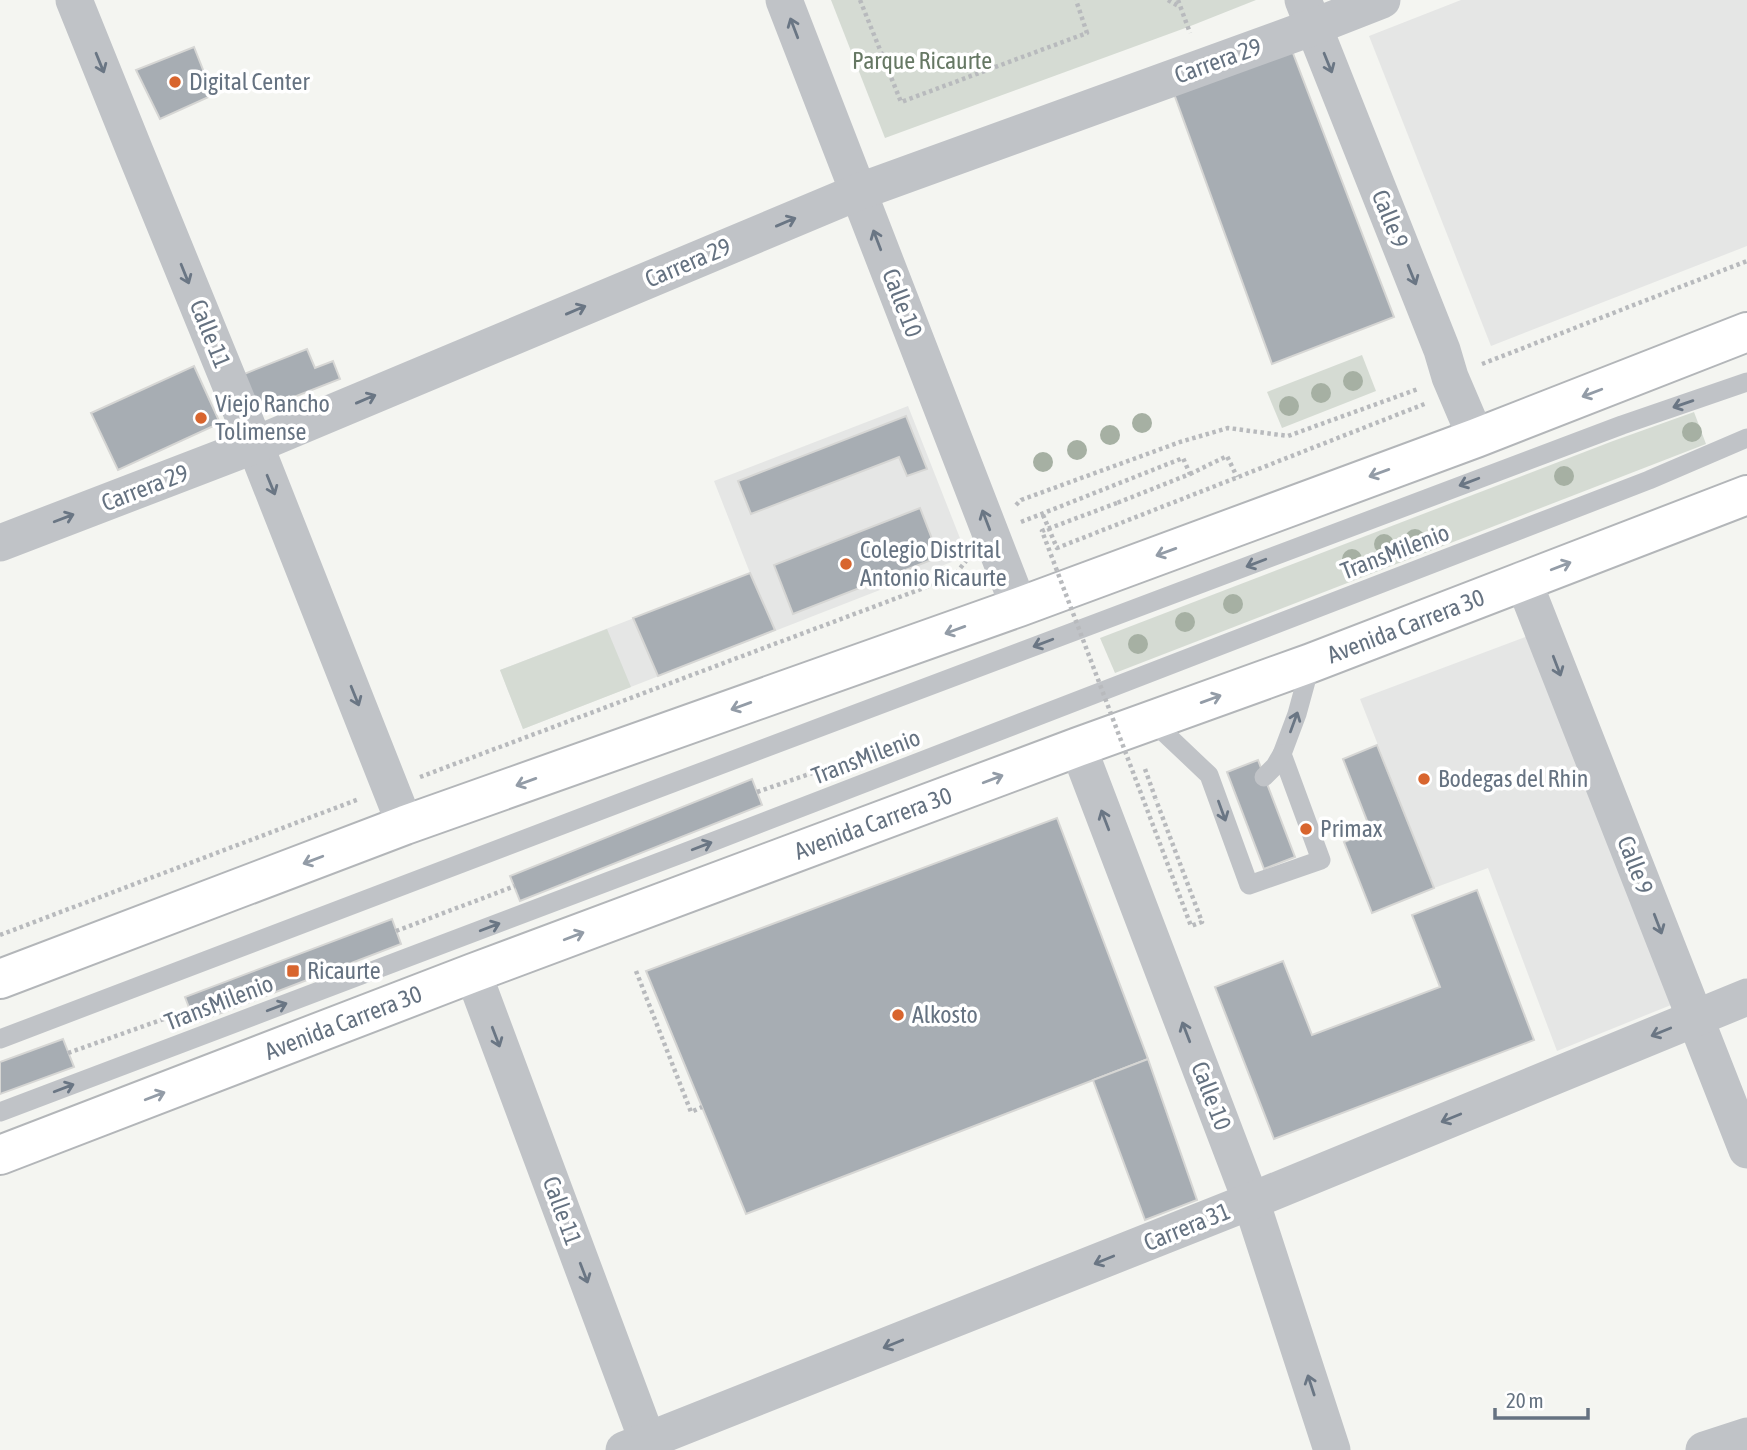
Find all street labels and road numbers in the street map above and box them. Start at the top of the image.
street label: Carrera 29 [1171,32,1265,89]
street label: Calle 9 [1367,186,1414,252]
street label: Carrera 29 [641,232,735,293]
street label: Calle 10 [877,265,928,341]
street label: Calle 11 [185,296,236,372]
street label: Carrera 29 [98,459,192,516]
street label: TransMilenio [1337,518,1453,585]
street label: Avenida Carrera 30 [1323,584,1488,668]
street label: TransMilenio [808,723,924,790]
street label: Avenida Carrera 30 [790,781,956,865]
street label: Calle 9 [1612,832,1659,898]
street label: TransMilenio [161,969,277,1036]
street label: Avenida Carrera 30 [261,980,426,1065]
street label: Calle 10 [1186,1058,1237,1134]
street label: Calle 11 [538,1173,587,1249]
street label: Carrera 31 [1140,1197,1234,1256]

